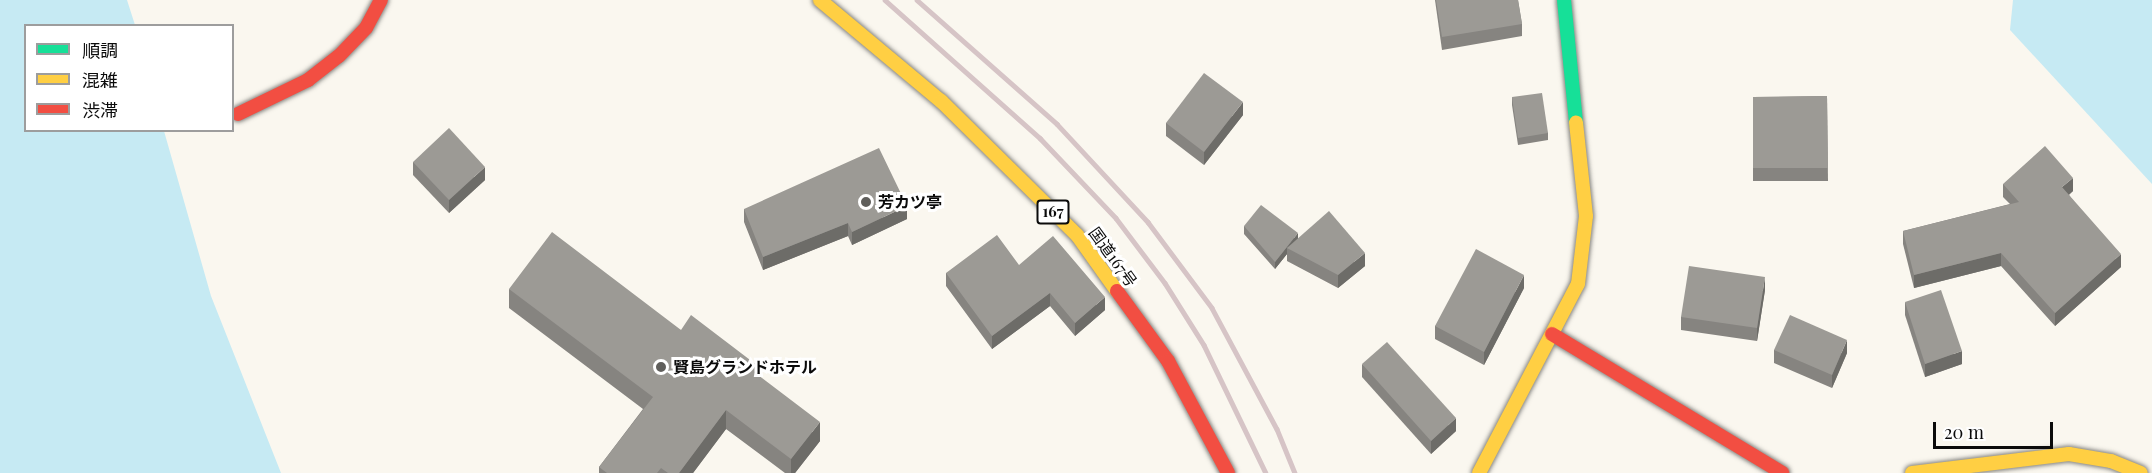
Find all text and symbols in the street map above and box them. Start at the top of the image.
legend [24,24,234,132]
text: 順調 [82,38,118,62]
text: 混雑 [82,68,118,92]
text: 渋滞 [82,98,118,122]
place label: 芳カツ亭 [878,192,942,212]
marker: 芳カツ亭 [859,195,873,209]
road number: 167 [1036,200,1070,224]
street label: 国道167号 [1085,224,1141,290]
place label: 賢島グランドホテル [673,357,817,377]
marker: 賢島グランドホテル [654,360,668,374]
scale bar [1936,410,2056,448]
text: 20 m [1944,420,1984,444]

